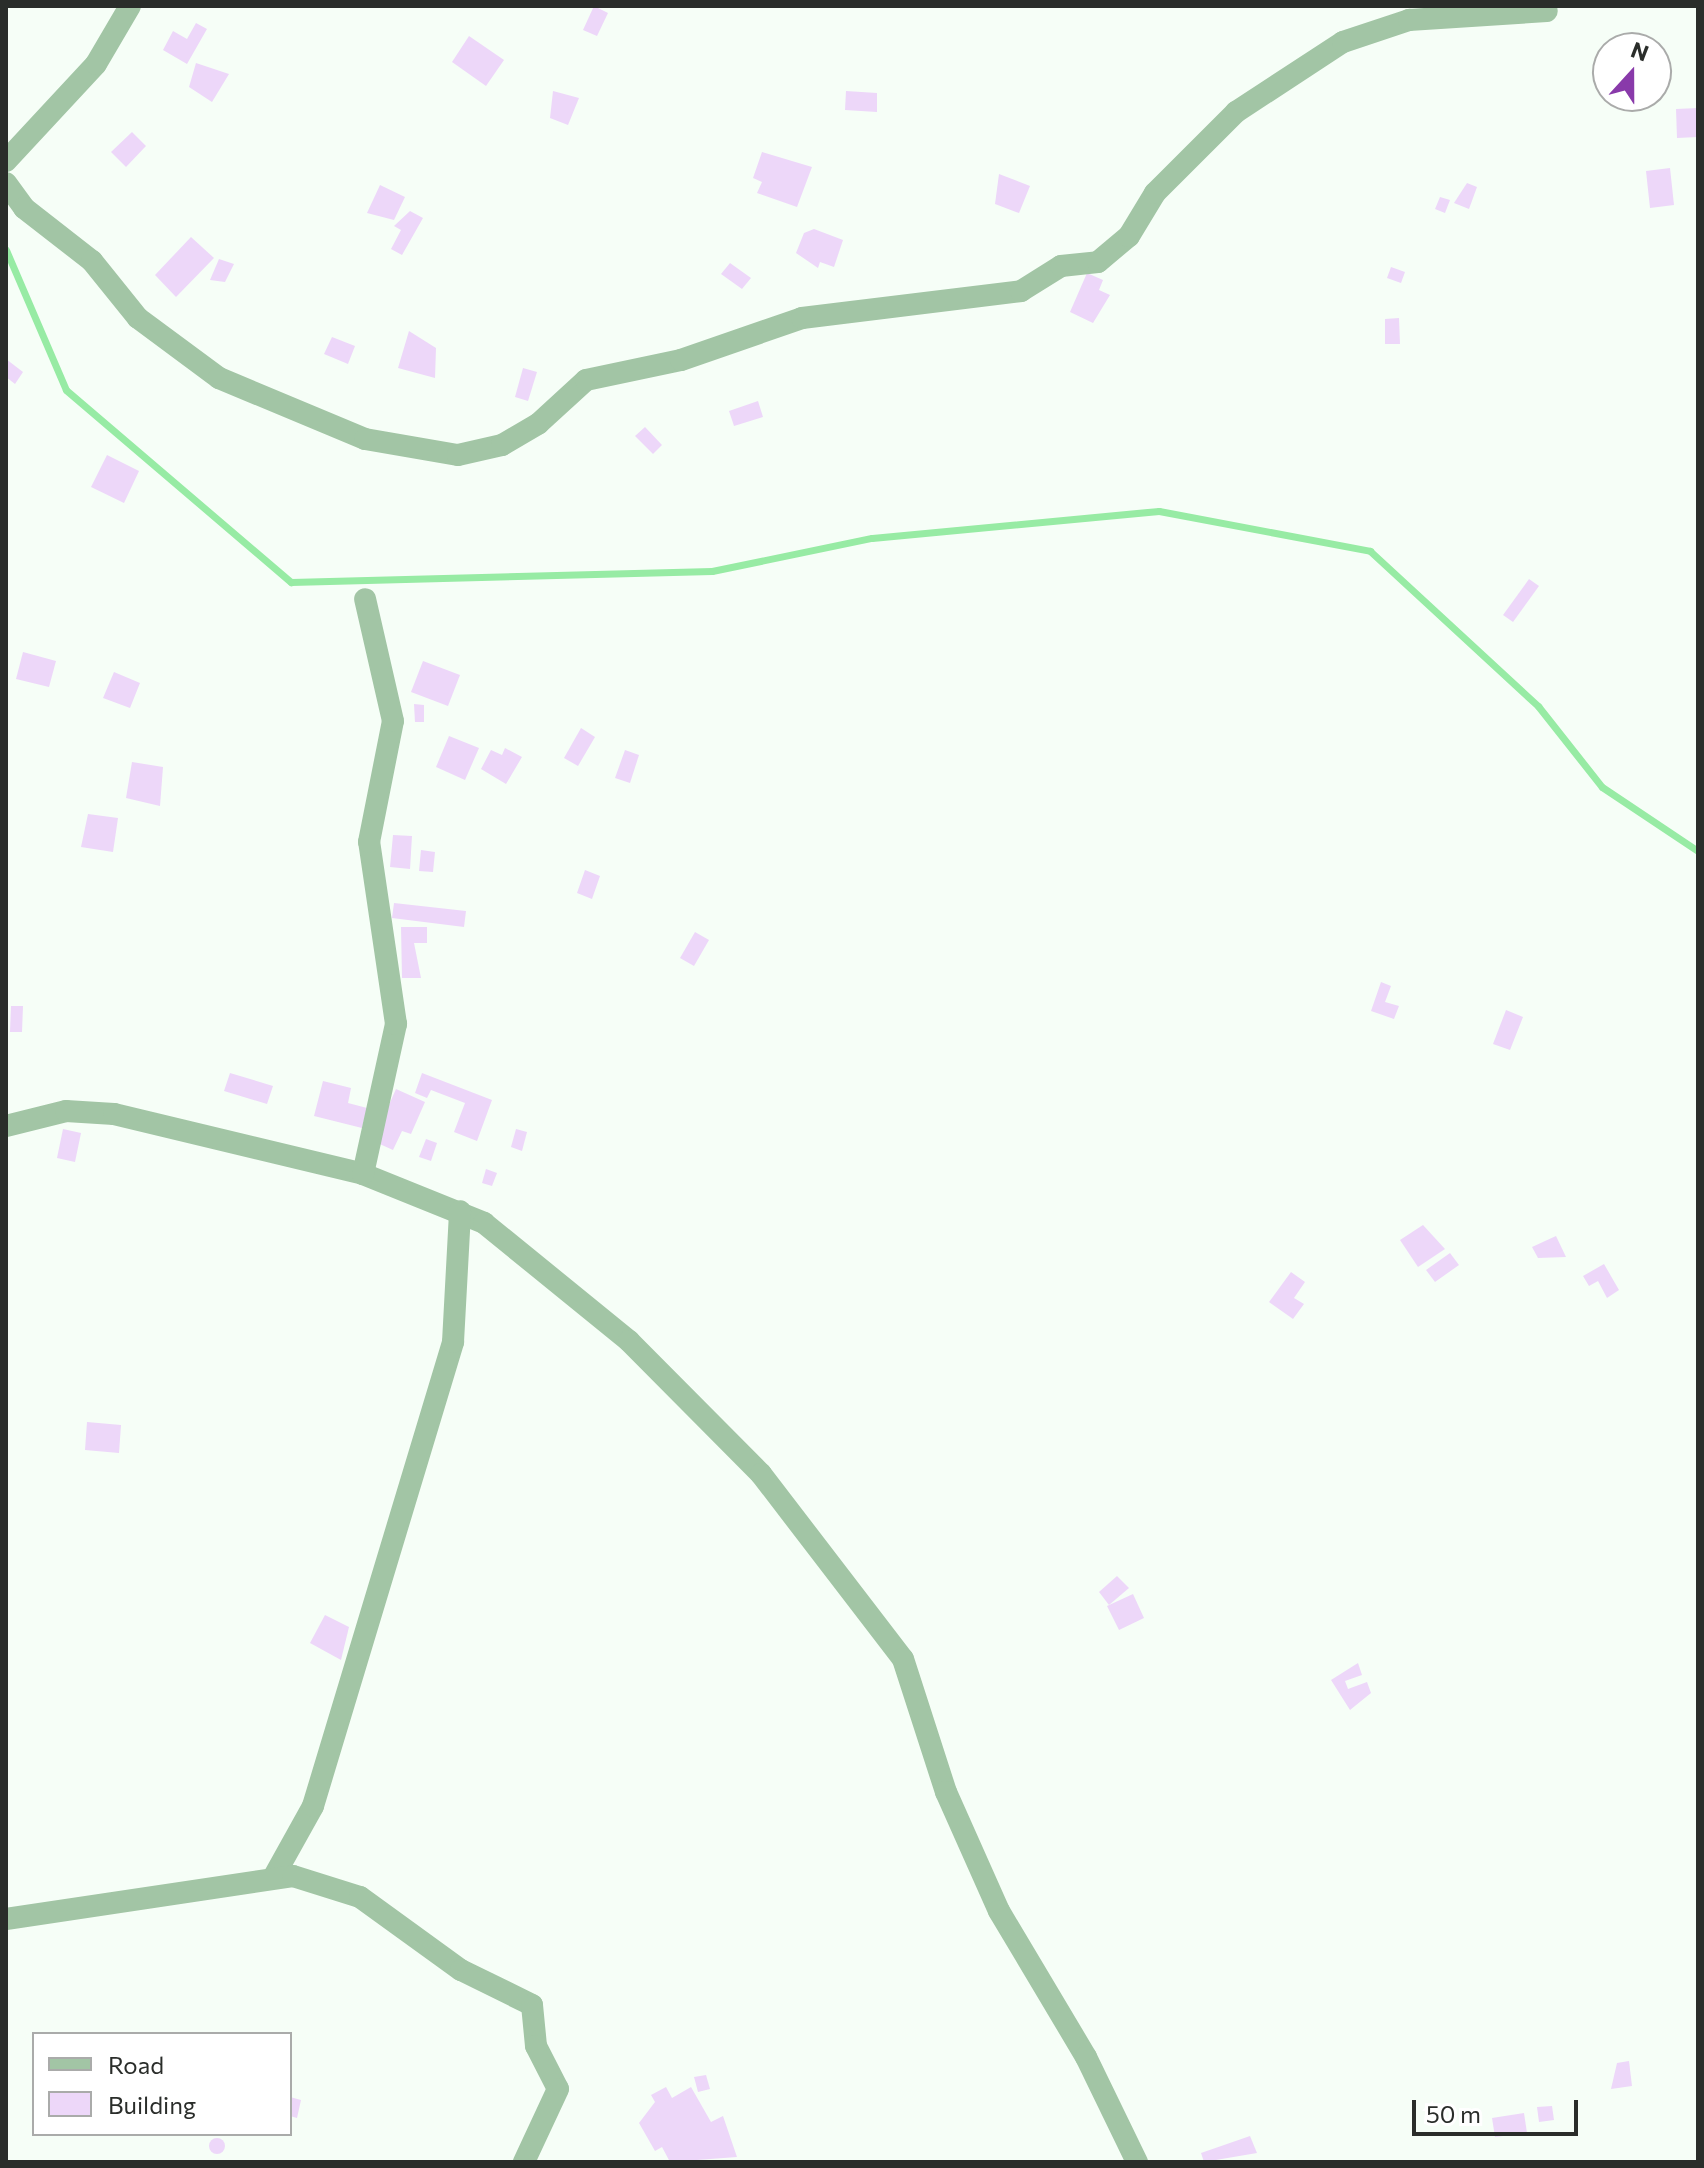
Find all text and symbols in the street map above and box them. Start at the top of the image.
north arrow [1592,32,1672,112]
text: N [1628,35,1653,67]
legend [32,2032,292,2136]
text: Road [108,2050,164,2079]
scale bar [1416,2084,1582,2134]
text: Building [108,2090,196,2119]
text: 50 m [1426,2099,1481,2128]

